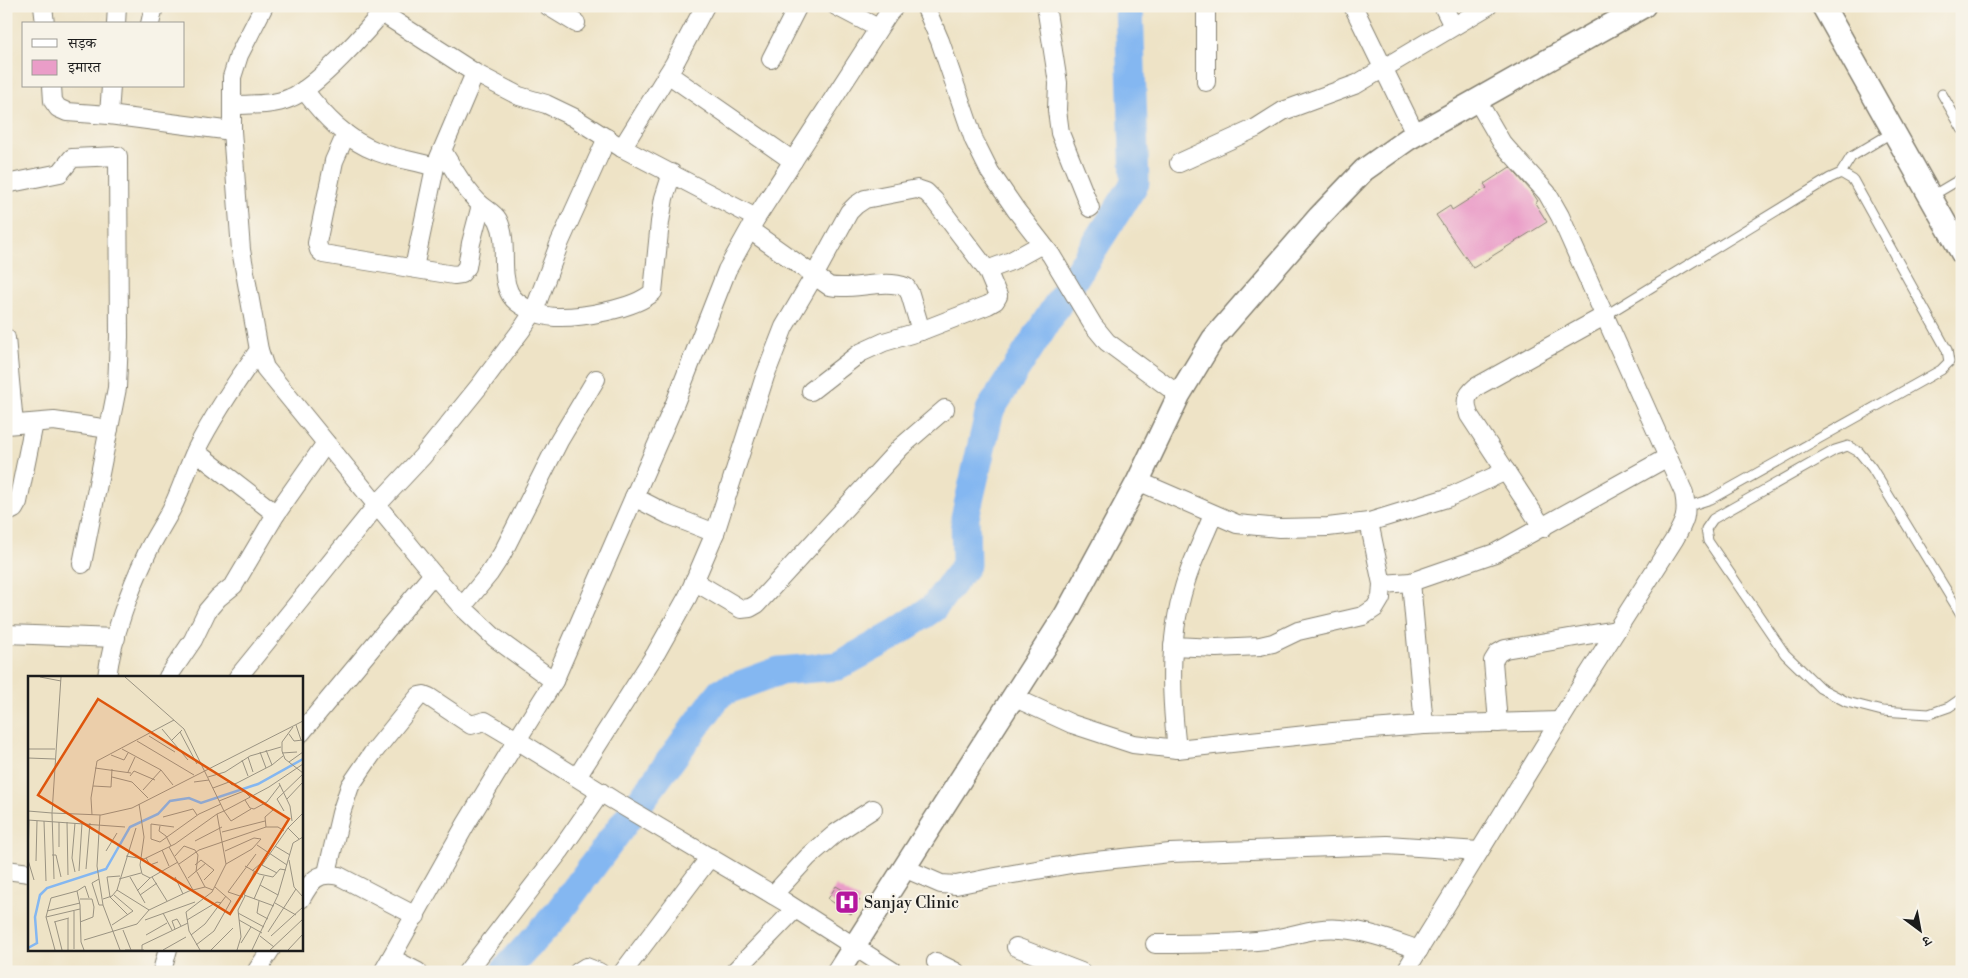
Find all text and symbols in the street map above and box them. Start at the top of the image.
legend [22,22,185,88]
text: सड़क [67,34,97,53]
text: इमारत [67,58,102,77]
inset map [28,676,302,950]
hospital icon: Sanjay Clinic [834,889,860,915]
place label: Sanjay Clinic [864,893,959,913]
north arrow [1896,906,1946,956]
text: उ [1918,930,1935,950]

